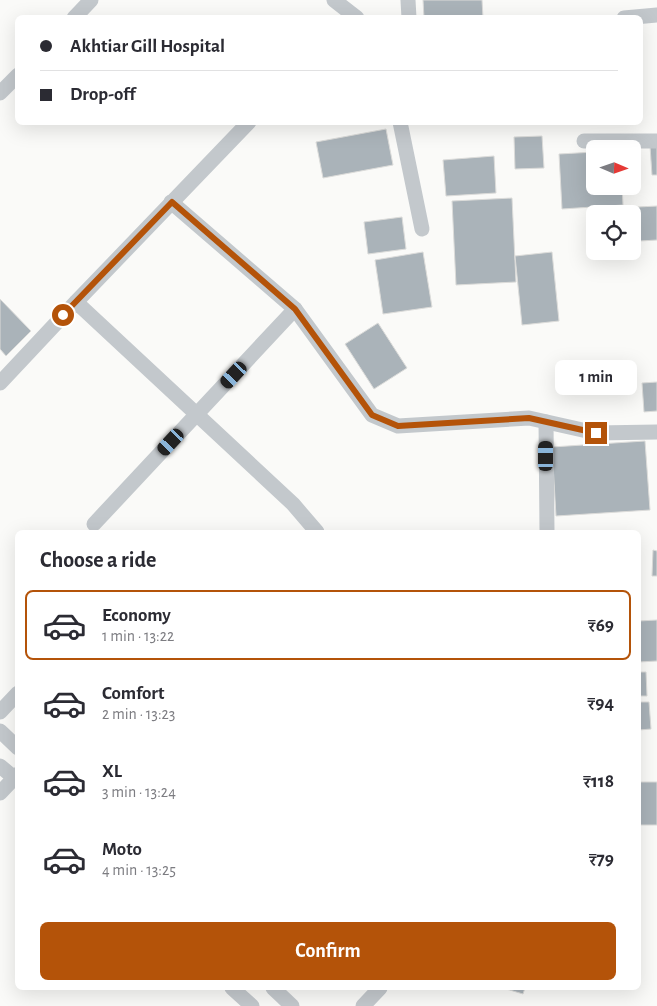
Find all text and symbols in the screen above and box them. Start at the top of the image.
text: Akhtiar Gill Hospital [70,37,225,56]
text: Drop-off [70,85,135,104]
north arrow [586,140,641,195]
map controls [586,140,641,260]
button: locate [586,205,641,260]
route start [52,304,74,326]
car [218,359,249,391]
callout: 1 min [555,360,637,396]
text: 1 min [579,369,613,385]
route end [585,422,607,444]
car [155,426,186,458]
car [538,441,553,471]
text: Choose a ride [40,549,156,571]
icon: car [42,603,87,648]
text: Economy [102,606,171,625]
text: ₹69 [588,616,614,635]
text: 1 min · 13:22 [102,628,174,644]
icon: car [42,681,87,726]
text: Comfort [102,684,164,703]
text: ₹94 [587,694,614,713]
text: 2 min · 13:23 [102,706,175,722]
icon: car [42,759,87,804]
text: XL [102,762,122,781]
text: ₹118 [583,772,614,791]
text: 3 min · 13:24 [102,784,176,800]
icon: car [42,837,87,882]
text: Moto [102,840,142,859]
text: ₹79 [589,850,614,869]
text: 4 min · 13:25 [102,862,176,878]
button: Confirm [40,922,616,980]

